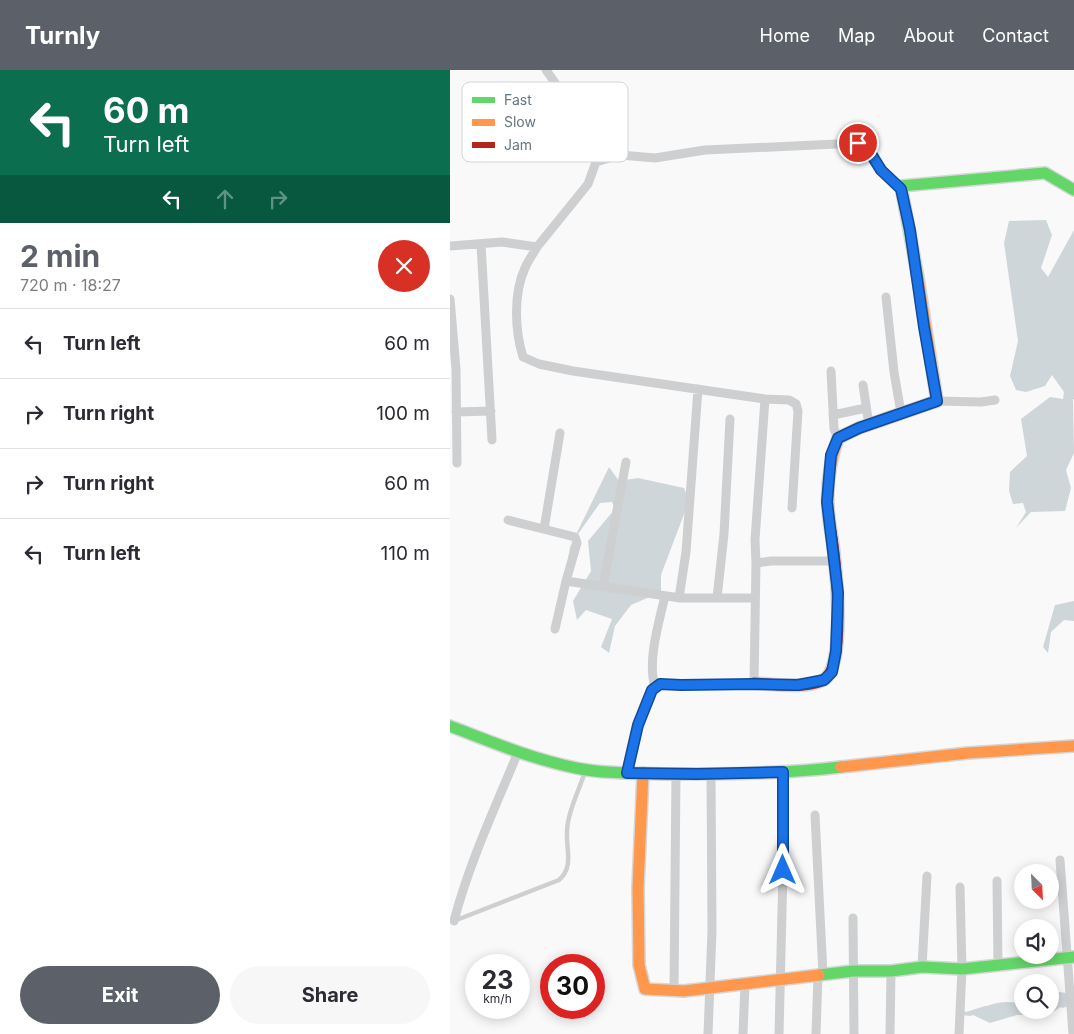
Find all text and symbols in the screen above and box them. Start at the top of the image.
text: Turnly [25,21,100,50]
text: Home [760,25,810,46]
text: Map [838,25,875,46]
text: About [903,25,954,46]
text: Contact [982,25,1049,46]
legend [462,82,628,162]
text: 60 m [103,89,190,131]
icon: left [20,90,85,155]
text: Fast [504,91,532,108]
text: Slow [504,113,536,130]
pin [837,122,879,164]
icon: arrive [844,129,872,157]
text: Turn left [103,131,189,157]
text: Jam [504,136,532,153]
icon: left [158,185,186,213]
icon: ahead [211,185,239,213]
icon: right [264,185,292,213]
text: 2 min [20,238,100,274]
button: close [378,240,430,292]
text: 720 m · 18:27 [20,275,121,295]
icon: left [20,330,48,358]
text: Turn left [63,332,141,355]
text: 60 m [384,332,430,355]
icon: right [20,400,48,428]
text: Turn right [63,402,154,425]
text: 100 m [376,402,430,425]
icon: right [20,470,48,498]
text: Turn right [63,472,154,495]
text: 60 m [384,472,430,495]
icon: left [20,540,48,568]
text: Turn left [63,542,141,565]
text: 110 m [381,542,430,565]
position arrow [756,843,808,895]
north arrow [1014,864,1059,909]
map controls [1014,864,1059,1019]
button: sound [1014,919,1059,964]
speed limit sign: 30 [540,954,605,1019]
text: 23 [482,965,513,995]
button: Exit [20,966,220,1024]
button: Share [230,966,430,1024]
button: search [1014,974,1059,1019]
text: km/h [483,991,512,1006]

